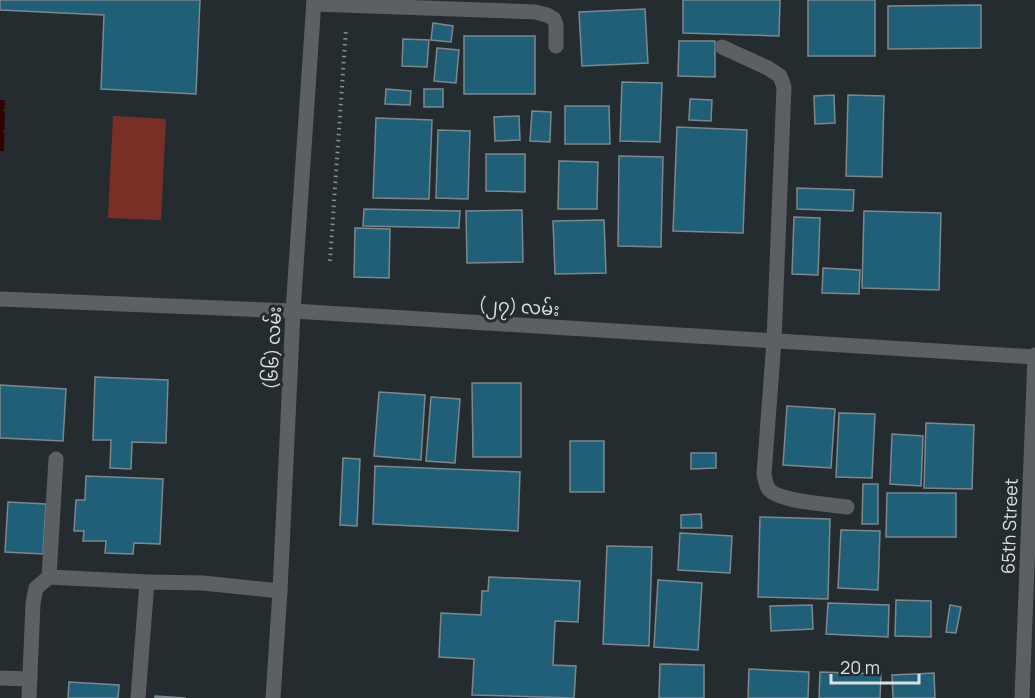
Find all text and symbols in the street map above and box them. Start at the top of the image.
street label: (၂၇) လမ်း [477,291,560,325]
street label: (၆၆) လမ်း [258,306,286,390]
street label: 65th Street [995,478,1023,574]
scale bar [831,647,920,685]
text: 20 m [840,655,880,679]

